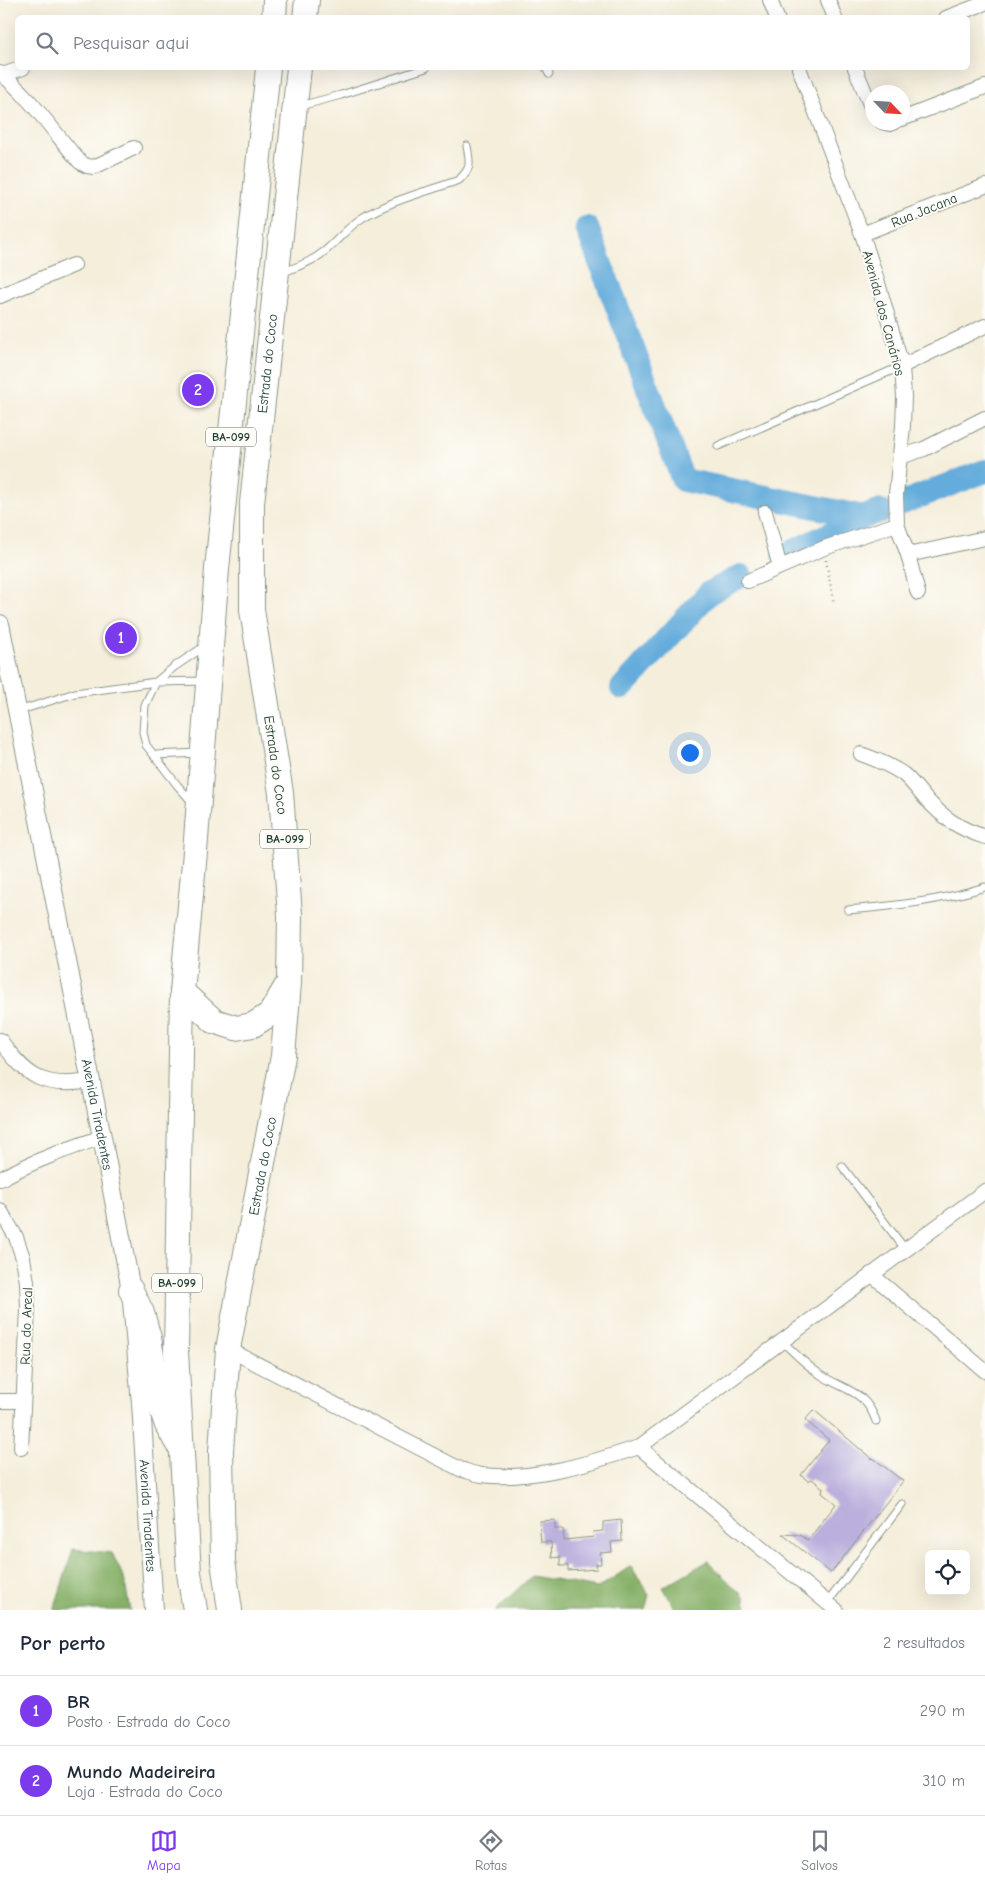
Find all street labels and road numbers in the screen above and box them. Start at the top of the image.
street label: Rua Jacana [889,189,960,231]
street label: Avenida dos Canários [859,249,908,378]
street label: Estrada do Coco [254,313,281,414]
road number: BA-099 [206,428,256,447]
street label: Estrada do Coco [260,714,291,816]
road number: BA-099 [260,830,310,849]
street label: Avenida Tiradentes [78,1058,116,1172]
street label: Estrada do Coco [245,1115,280,1217]
road number: BA-099 [152,1274,202,1292]
street label: Rua do Areal [17,1287,36,1365]
street label: Avenida Tiradentes [136,1459,160,1573]

